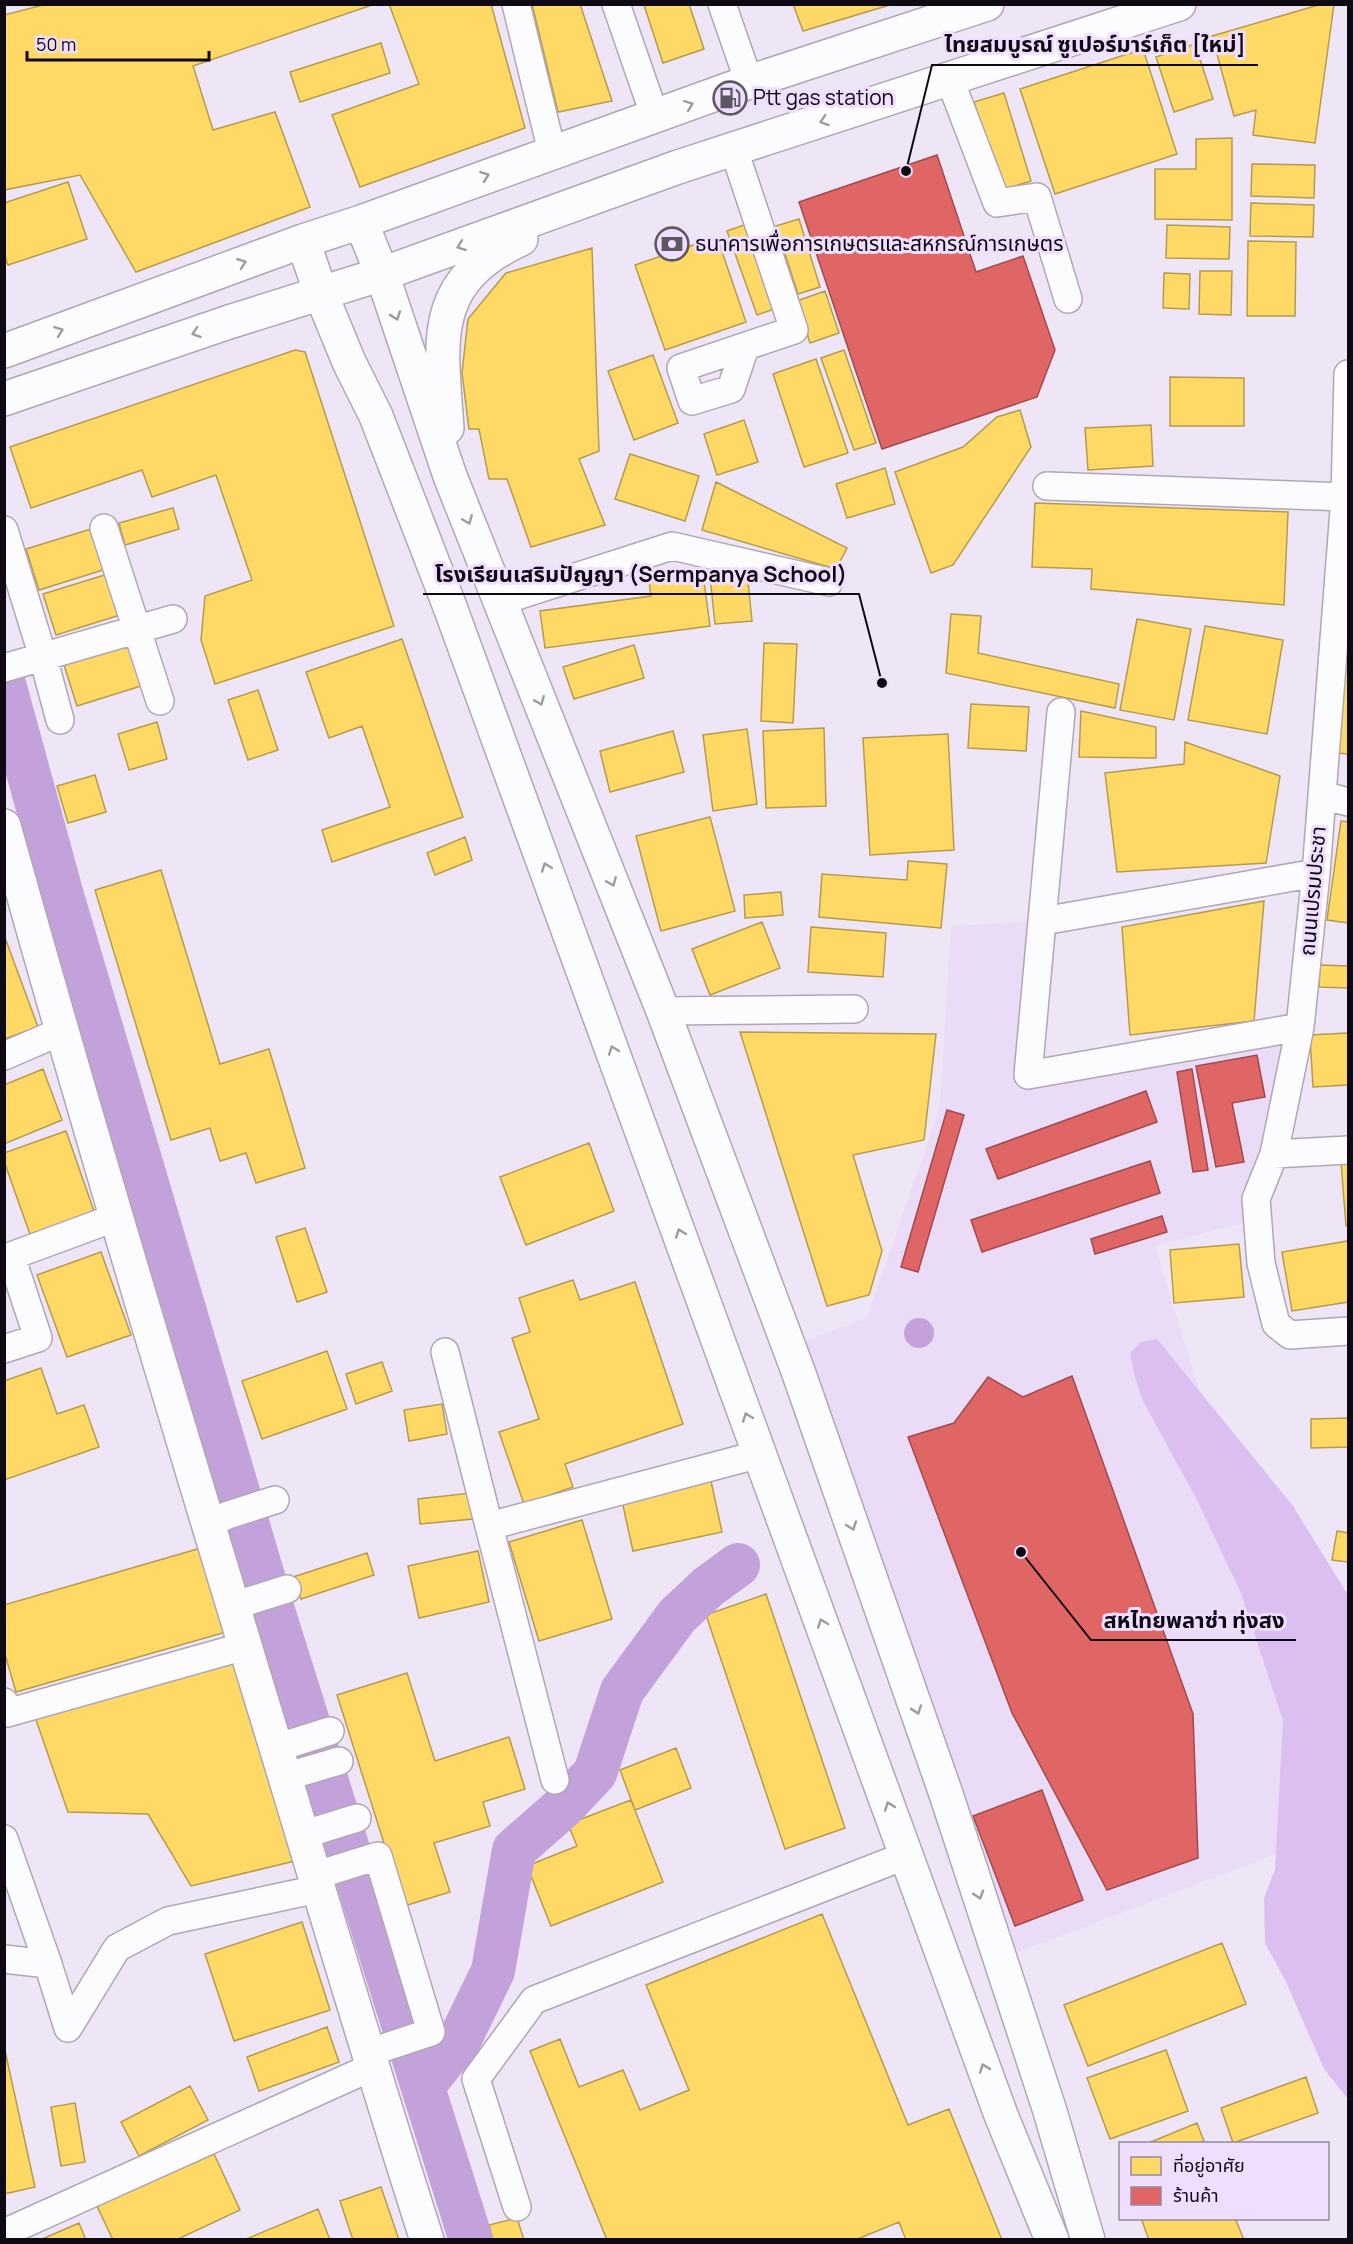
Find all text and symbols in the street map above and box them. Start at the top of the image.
scale bar [27,24,208,62]
callout: ไทยสมบูรณ์ ซูเปอร์มาร์เก็ต [ใหม่] [932,25,1258,65]
text: ไทยสมบูรณ์ ซูเปอร์มาร์เก็ต [ใหม่] [944,29,1246,59]
text: 50 m [36,32,76,56]
fuel station icon: Ptt gas station [712,80,748,116]
place label: Ptt gas station [753,83,894,111]
one-way arrow [683,99,694,112]
one-way arrow [819,114,830,126]
one-way arrow [479,171,490,184]
bank icon: ธนาคารเพื่อการเกษตรและสหกรณ์การเกษตร [654,226,690,262]
place label: ธนาคารเพื่อการเกษตรและสหกรณ์การเกษตร [695,229,1063,257]
one-way arrow [456,238,467,251]
one-way arrow [236,258,247,271]
one-way arrow [389,310,402,321]
one-way arrow [53,326,64,338]
one-way arrow [191,326,202,339]
one-way arrow [461,514,473,525]
callout: โรงเรียนเสริมปัญญา (Sermpanya School) [423,554,859,594]
text: โรงเรียนเสริมปัญญา (Sermpanya School) [435,559,847,589]
one-way arrow [533,695,545,706]
street label: ถนนเปรมประชา [1292,825,1332,957]
one-way arrow [540,862,553,873]
one-way arrow [605,876,617,887]
one-way arrow [608,1045,620,1056]
one-way arrow [675,1228,688,1239]
one-way arrow [742,1412,755,1422]
one-way arrow [845,1520,858,1531]
callout: สหไทยพลาซ่า ทุ่งสง [1091,1600,1296,1640]
text: สหไทยพลาซ่า ทุ่งสง [1104,1605,1284,1635]
one-way arrow [817,1618,830,1628]
one-way arrow [909,1704,922,1715]
one-way arrow [884,1801,897,1812]
one-way arrow [972,1889,984,1900]
one-way arrow [979,2063,992,2074]
legend [1119,2142,1329,2220]
text: ที่อยู่อาศัย [1173,2153,1245,2178]
text: ร้านค้า [1173,2183,1219,2207]

